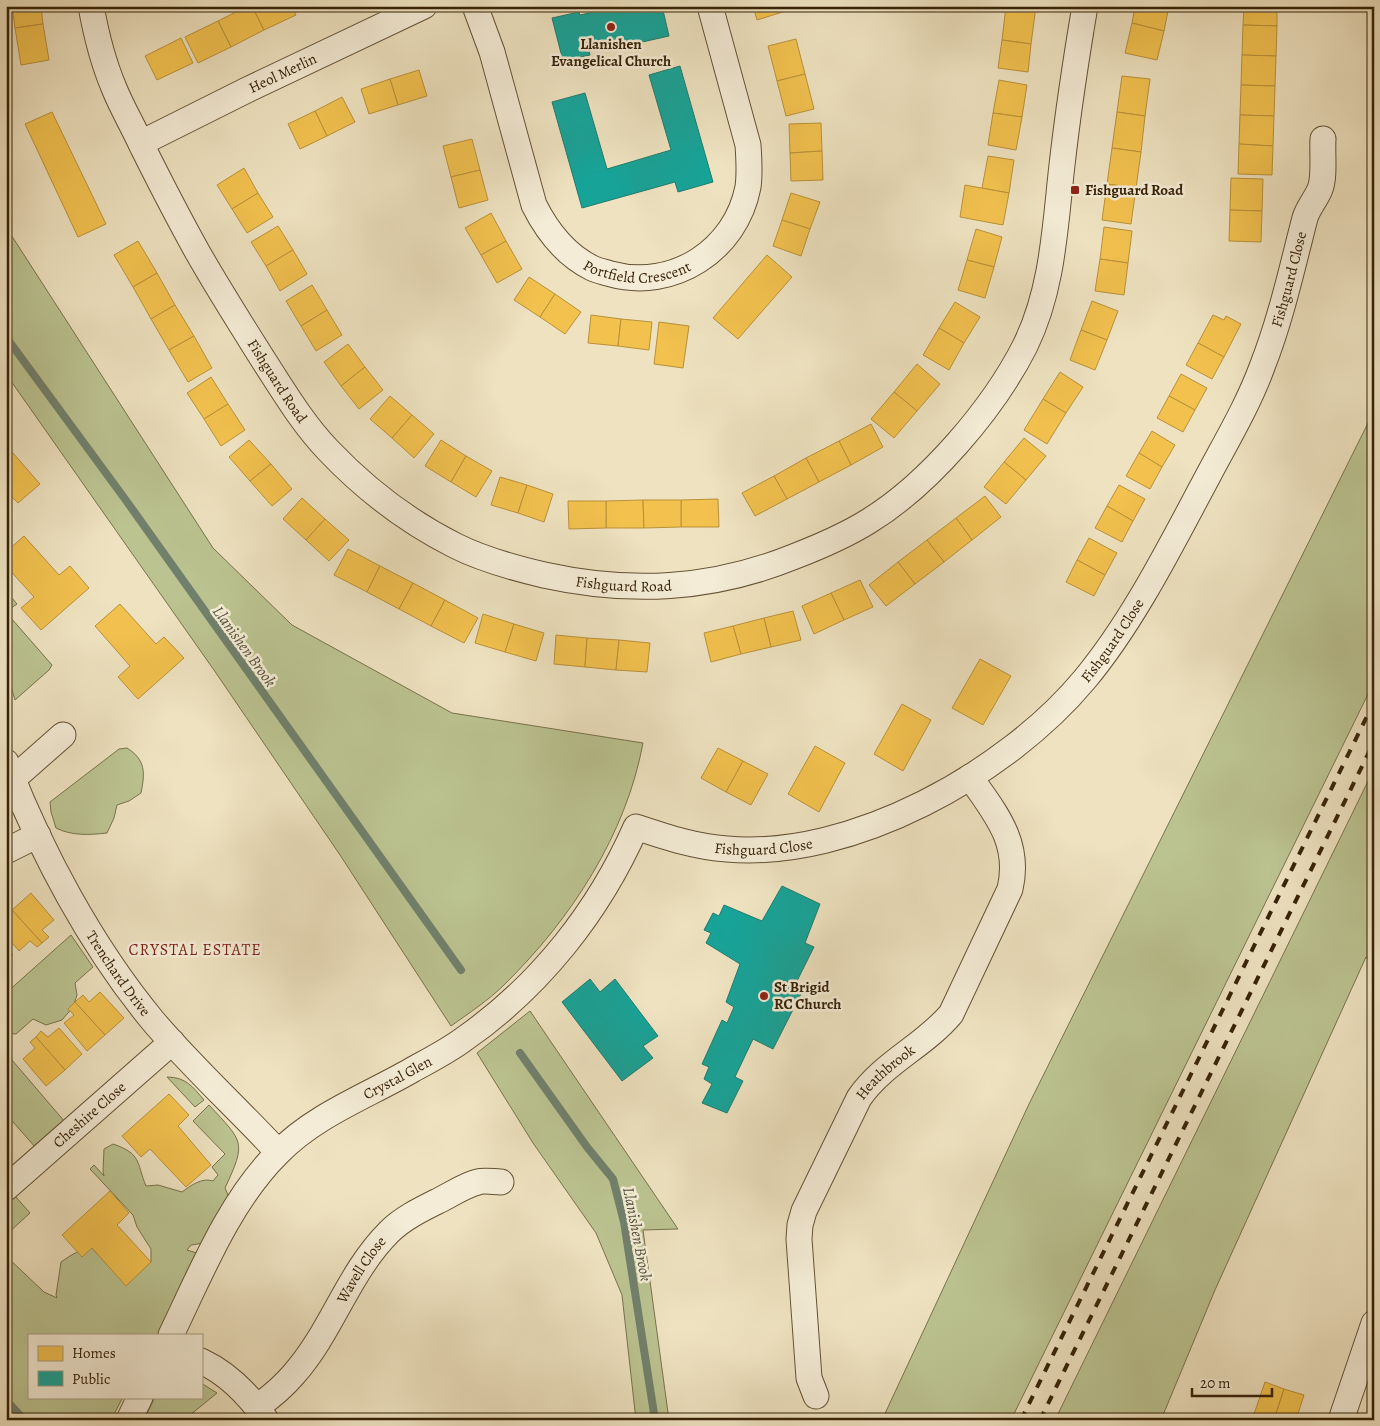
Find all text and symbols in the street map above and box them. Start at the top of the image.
marker: Llanishen Evangelical Church [605,21,617,33]
place label: Llanishen Evangelical Church [551,34,671,71]
street label: Heol Merlin [245,48,320,98]
place label: Fishguard Road [1085,180,1184,200]
marker: Fishguard Road [1069,184,1081,196]
street label: Fishguard Close [1267,229,1311,330]
street label: Portfield Crescent [580,255,694,288]
street label: Fishguard Road [243,335,312,428]
street label: Fishguard Road [574,571,673,596]
street label: Fishguard Close [1076,594,1149,687]
water label: Llanishen Brook [207,602,281,692]
street label: Fishguard Close [713,833,814,860]
street label: Trenchard Drive [81,927,155,1021]
district label: CRYSTAL ESTATE [128,939,262,961]
place label: St Brigid RC Church [774,977,842,1014]
marker: St Brigid RC Church [758,990,770,1002]
street label: Heathbrook [851,1040,919,1104]
street label: Crystal Glen [360,1051,435,1104]
street label: Cheshire Close [49,1077,130,1152]
water label: Llanishen Brook [617,1185,657,1283]
street label: Wavell Close [331,1232,391,1308]
legend [28,1334,202,1398]
text: Homes [72,1343,116,1363]
scale bar [1192,1366,1272,1398]
text: Public [72,1369,110,1389]
text: 20 m [1200,1373,1231,1393]

